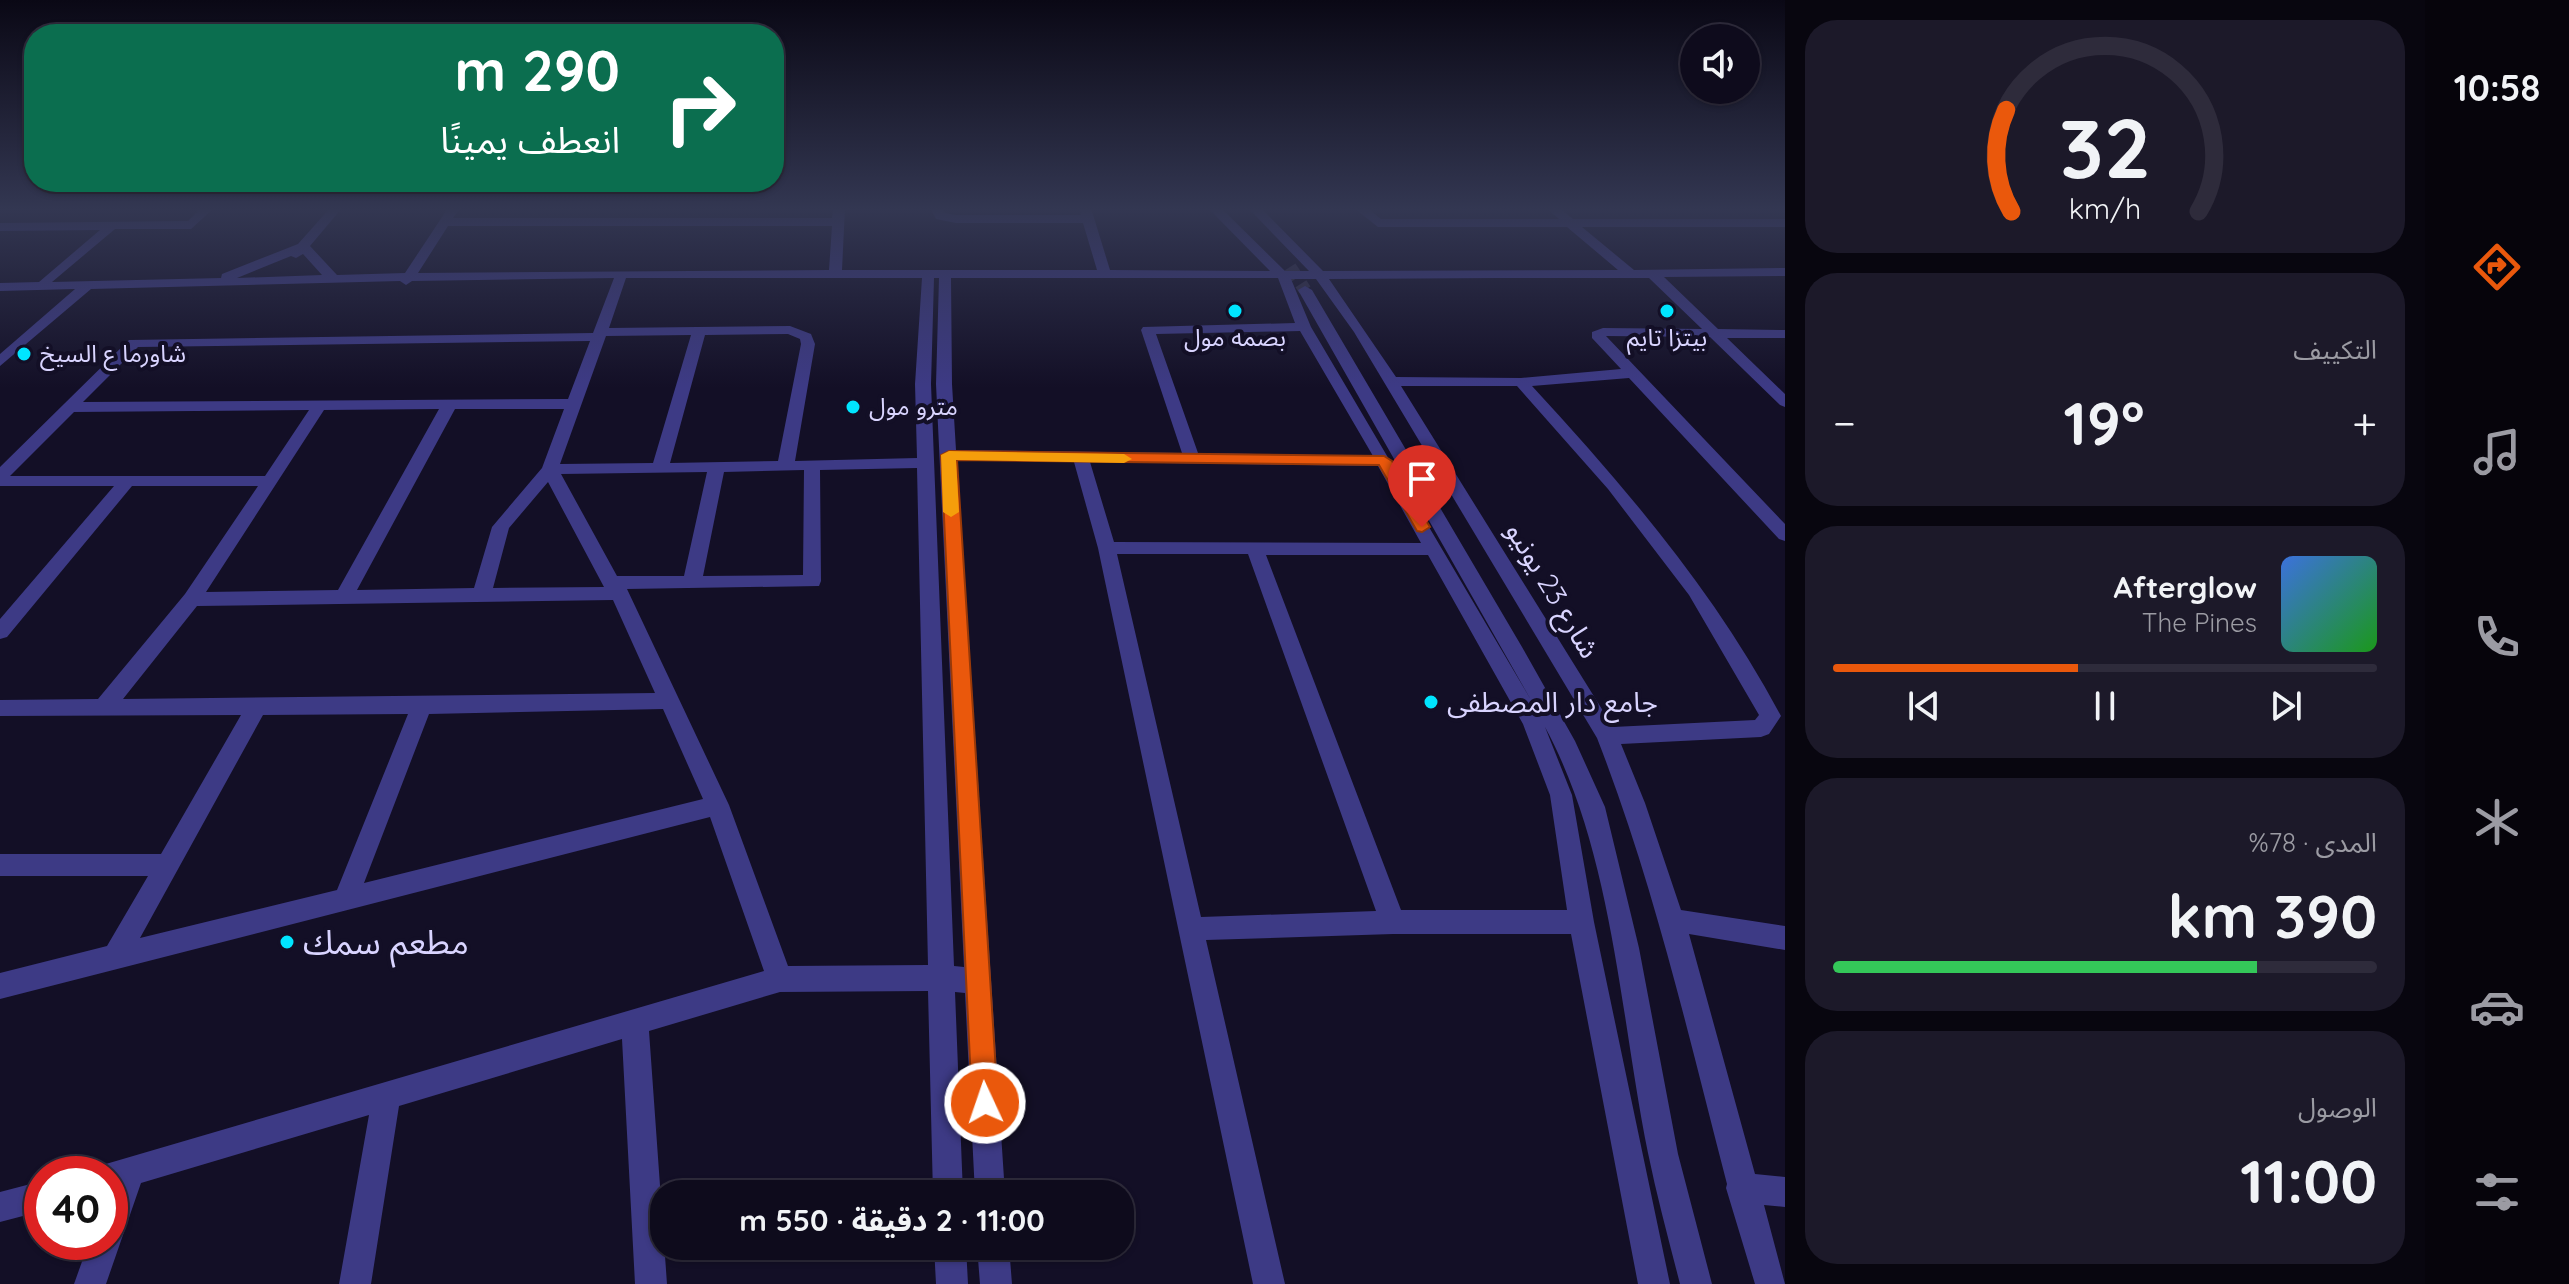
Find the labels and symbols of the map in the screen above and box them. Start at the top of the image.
marker: بصمه مول [1226,302,1244,320]
marker: بيتزا تايم [1658,302,1676,320]
place label: بصمه مول [1184,322,1286,352]
place label: بيتزا تايم [1627,322,1707,355]
place label: شاورما ع السيخ [40,338,186,371]
marker: شاورما ع السيخ [15,345,33,363]
place label: مترو مول [869,391,958,421]
marker: مترو مول [844,398,862,416]
pin [1388,445,1456,527]
street label: شارع 23 يونيو [1496,515,1608,666]
place label: جامع دار المصطفى [1447,684,1658,723]
marker: جامع دار المصطفى [1422,693,1440,711]
place label: مطعم سمك [303,920,469,968]
marker: مطعم سمك [278,933,296,951]
position arrow [943,1061,1027,1145]
speed limit sign: 40 [24,1156,128,1260]

